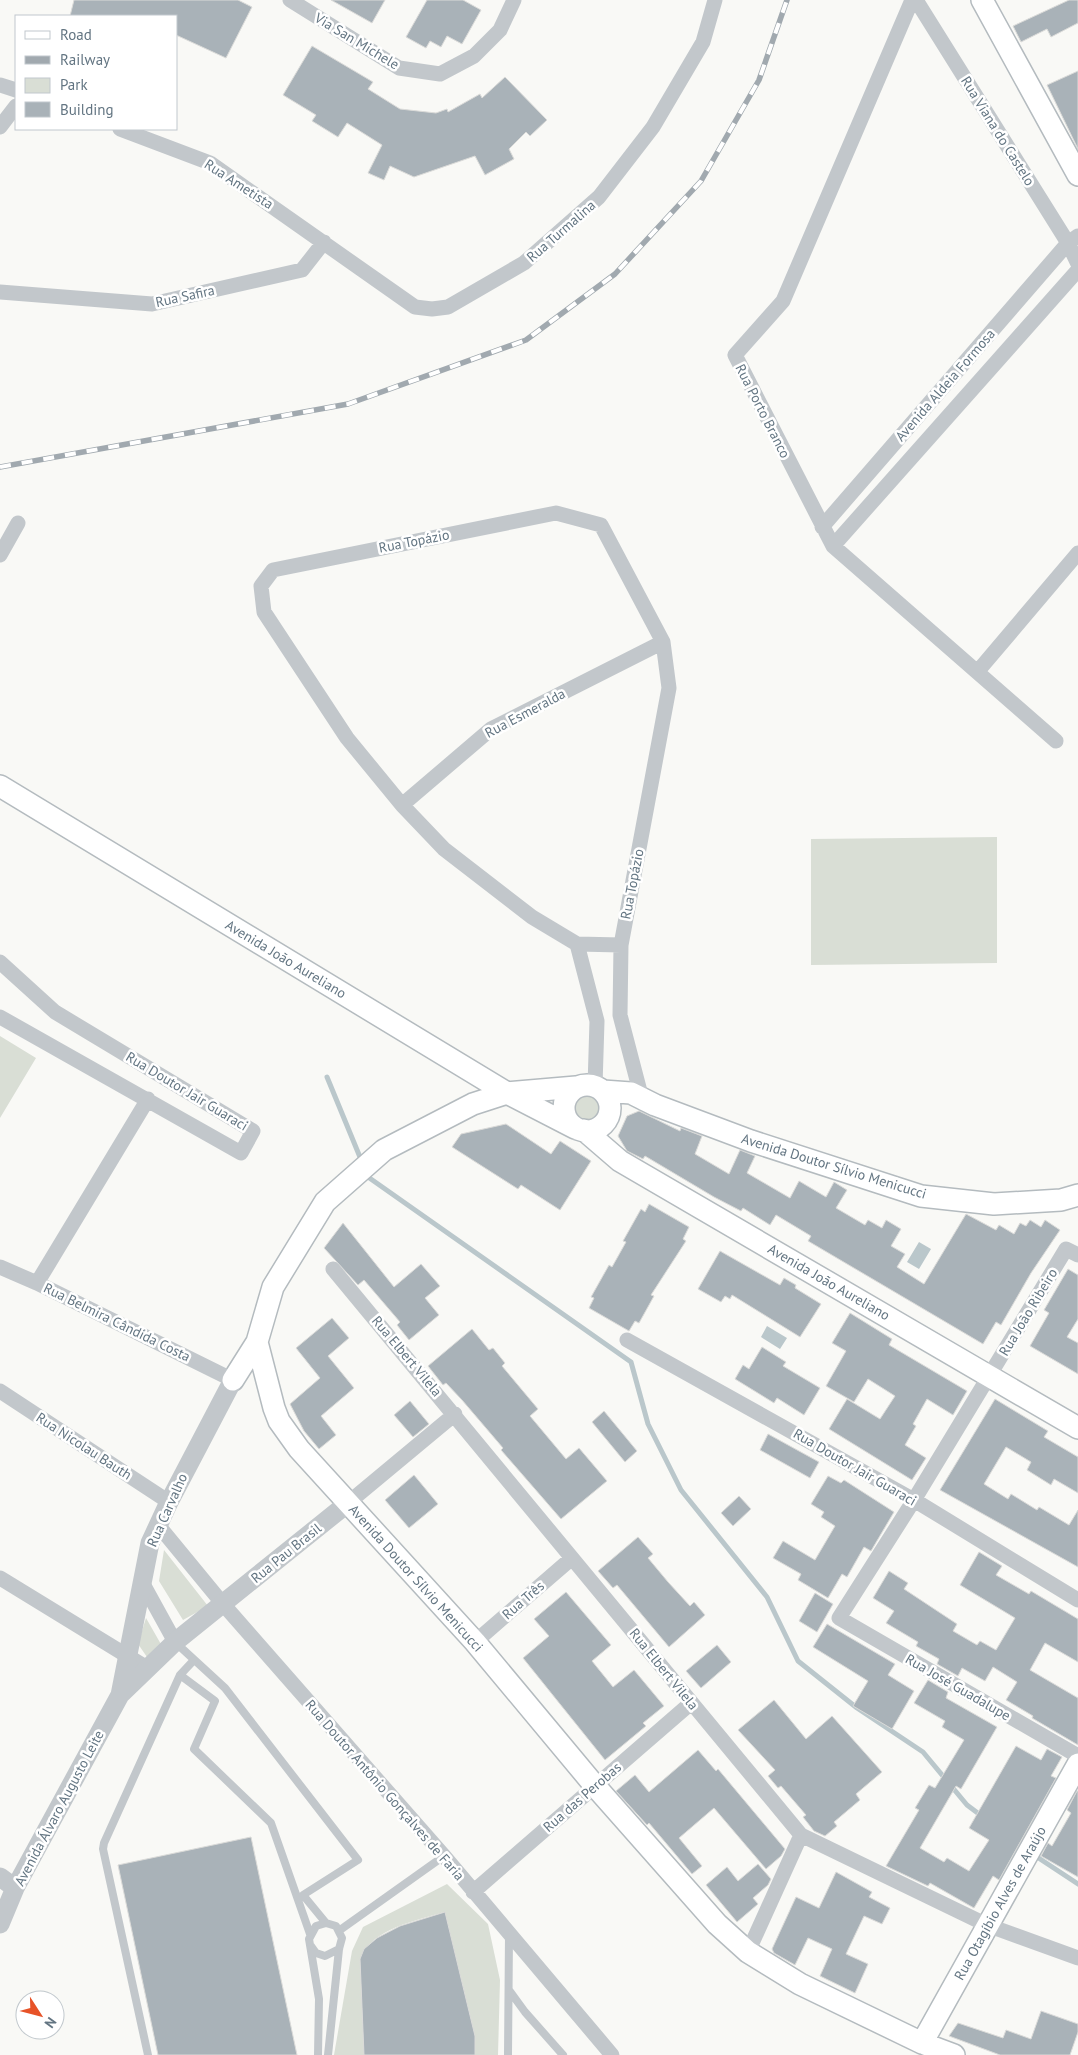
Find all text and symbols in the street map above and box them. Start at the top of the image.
street label: Via San Michele [311,8,402,73]
legend [15,15,178,130]
text: Road [60,25,92,44]
text: Railway [60,50,110,69]
street label: Rua Viana do Castelo [957,73,1039,189]
text: Park [60,75,88,94]
text: Building [60,100,114,119]
street label: Rua Ametista [201,155,277,213]
street label: Rua Turmalina [523,196,599,266]
street label: Rua Safira [154,281,216,311]
street label: Avenida Aldeia Formosa [891,325,999,445]
street label: Rua Porto Branco [732,361,794,461]
street label: Rua Topázio [377,525,451,557]
street label: Rua Esmeralda [482,684,568,742]
street label: Rua Topázio [616,847,648,921]
street label: Avenida João Aureliano [222,916,350,1002]
street label: Rua Doutor Jair Guaraci [123,1047,251,1135]
street label: Avenida Doutor Sílvio Menicucci [739,1129,929,1203]
street label: Avenida João Aureliano [765,1240,893,1324]
street label: Rua João Ribeiro [995,1265,1061,1359]
street label: Rua Belmira Cândida Costa [41,1279,193,1365]
street label: Rua Elbert Vilela [368,1312,446,1400]
street label: Rua Nicolau Bauth [33,1408,135,1484]
street label: Rua Doutor Jair Guaraci [790,1424,920,1510]
street label: Rua Carvalho [143,1470,191,1550]
street label: Avenida Doutor Sílvio Menicucci [345,1501,487,1655]
street label: Rua Pau Brasil [247,1519,325,1587]
street label: Rua Três [498,1577,548,1623]
street label: Rua Elbert Vilela [626,1625,702,1714]
street label: Rua José Guadalupe [902,1650,1014,1724]
street label: Rua Doutor Antônio Gonçalves de Faria [302,1696,469,1884]
street label: Avenida Álvaro Augusto Leite [10,1727,108,1889]
street label: Rua das Perobas [539,1758,625,1836]
street label: Rua Otagíbio Alves de Araújo [950,1823,1050,1983]
north arrow [15,1990,65,2040]
text: N [41,2014,61,2032]

